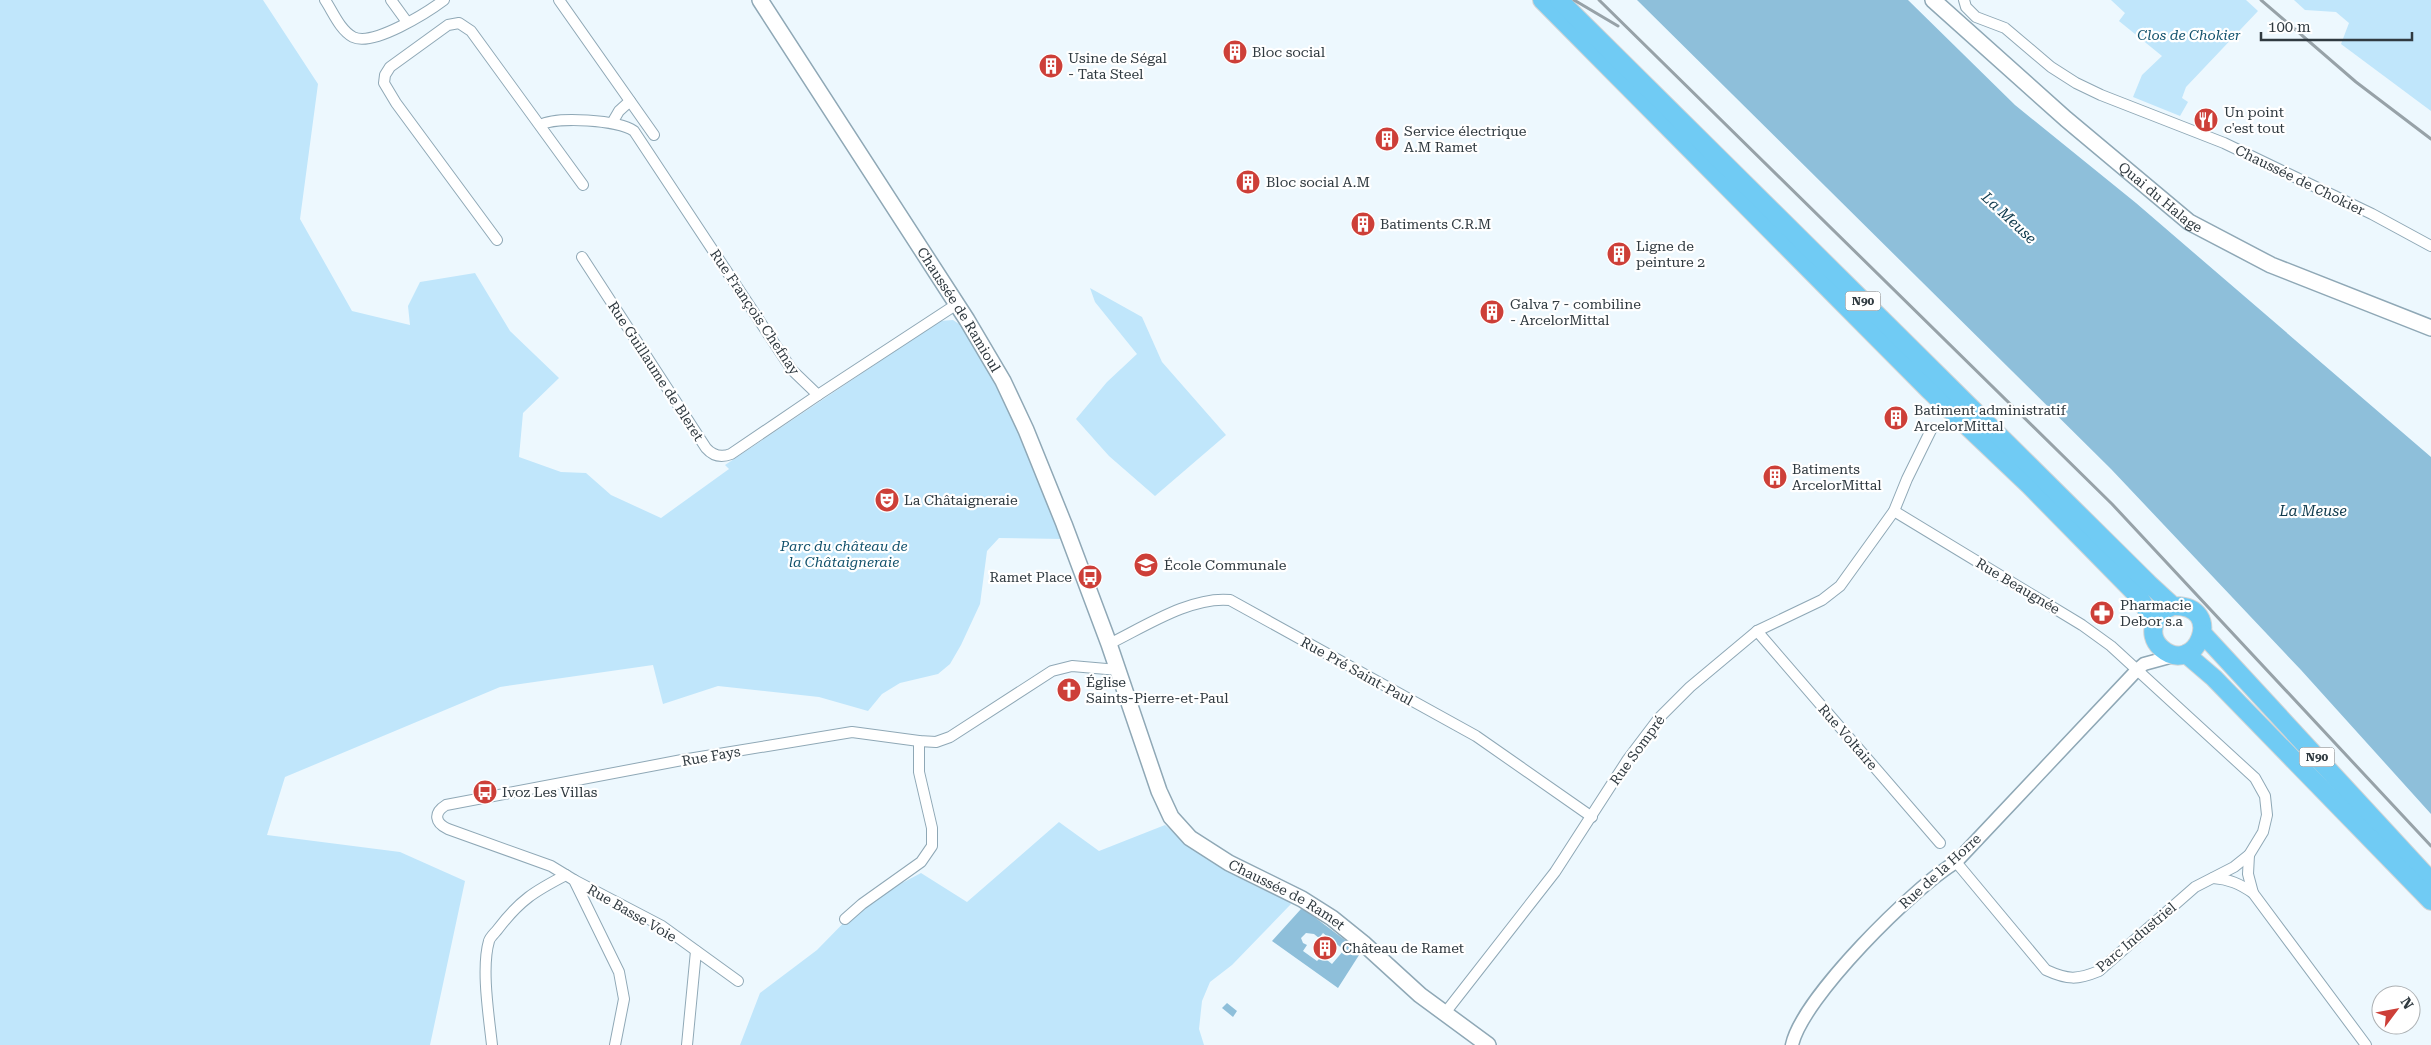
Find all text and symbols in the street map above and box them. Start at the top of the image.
scale bar [2261,10,2412,42]
text: 100 m [2268,18,2311,36]
park label: Clos de Chokier [2137,27,2241,43]
building icon: Bloc social [1222,39,1248,65]
place label: Bloc social [1252,44,1326,60]
place label: Usine de Ségal - Tata Steel [1068,50,1167,82]
building icon: Usine de Ségal - Tata Steel [1038,53,1064,79]
place label: Un point c'est tout [2224,104,2285,136]
restaurant icon: Un point c'est tout [2193,107,2219,133]
place label: Service électrique A.M Ramet [1404,123,1527,155]
building icon: Service électrique A.M Ramet [1374,126,1400,152]
street label: Chaussée de Chokier [2233,142,2368,218]
street label: Quai du Halage [2115,158,2205,236]
building icon: Bloc social A.M [1235,169,1261,195]
place label: Bloc social A.M [1266,174,1370,190]
water label: La Meuse [1977,188,2040,248]
building icon: Batiments C.R.M [1350,211,1376,237]
place label: Batiments C.R.M [1380,216,1491,232]
place label: Ligne de peinture 2 [1636,238,1705,270]
building icon: Ligne de peinture 2 [1606,241,1632,267]
street label: Chaussée de Ramioul [914,244,1004,375]
street label: Rue François Chefnay [707,246,803,378]
road number: N90 [1846,292,1880,310]
place label: Galva 7 - combiline - ArcelorMittal [1510,296,1641,328]
street label: Rue Guillaume de Bleret [605,298,707,444]
building icon: Galva 7 - combiline - ArcelorMittal [1479,299,1505,325]
place label: Batiment administratif ArcelorMittal [1914,402,2067,434]
building icon: Batiment administratif ArcelorMittal [1883,405,1909,431]
place label: Batiments ArcelorMittal [1792,461,1882,493]
building icon: Batiments ArcelorMittal [1762,464,1788,490]
theatre icon: La Châtaigneraie [874,487,900,513]
place label: La Châtaigneraie [904,492,1018,508]
water label: La Meuse [2278,502,2347,520]
park label: Parc du château de la Châtaigneraie [779,538,908,570]
school or university icon: École Communale [1133,552,1159,578]
street label: Rue Beaugnée [1973,555,2063,618]
place label: École Communale [1164,557,1287,573]
bus stop icon: Ramet Place [1077,564,1103,590]
place label: Ramet Place [989,569,1072,585]
place label: Pharmacie Debor s.a [2120,597,2192,629]
pharmacy icon: Pharmacie Debor s.a [2089,600,2115,626]
street label: Rue Pré Saint-Paul [1298,634,1416,709]
place label: Église Saints-Pierre-et-Paul [1086,674,1229,706]
church icon: Église Saints-Pierre-et-Paul [1056,677,1082,703]
street label: Rue Voltaire [1815,701,1881,773]
street label: Rue Sompré [1606,712,1668,788]
street label: Rue Fays [680,743,742,769]
road number: N90 [2300,748,2334,766]
bus stop icon: Ivoz Les Villas [472,779,498,805]
place label: Ivoz Les Villas [502,784,598,800]
street label: Rue de la Horre [1896,830,1984,912]
street label: Chaussée de Ramet [1226,856,1348,933]
street label: Rue Basse Voie [585,881,680,945]
street label: Parc Industriel [2093,899,2180,975]
building icon: Château de Ramet [1312,935,1338,961]
place label: Château de Ramet [1342,940,1464,956]
north arrow [2371,985,2421,1035]
text: N [2397,994,2417,1012]

